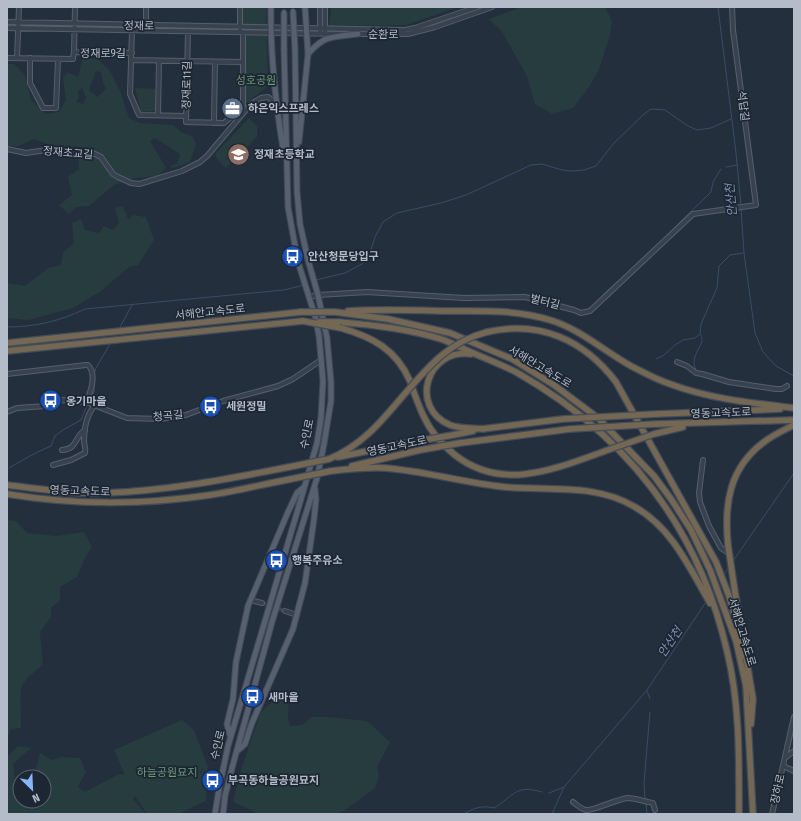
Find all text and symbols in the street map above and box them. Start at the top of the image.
street label: 정재로 [124,19,154,33]
street label: 순환로 [368,28,398,41]
street label: 정재로9길 [80,47,126,60]
street label: 정재로11길 [180,60,194,110]
park label: 성호공원 [236,74,276,87]
street label: 석답길 [735,90,751,122]
office icon: 하은익스프레스 [219,95,245,121]
place label: 하은익스프레스 [248,102,319,115]
school or university icon: 정재초등학교 [225,141,251,167]
street label: 정재초교길 [42,144,94,162]
place label: 정재초등학교 [254,148,315,161]
water label: 안산천 [722,181,739,217]
bus stop icon: 안산청문당입구 [280,243,306,269]
place label: 안산청문당입구 [308,250,379,263]
street label: 벌터길 [529,292,561,312]
street label: 서해안고속도로 [174,302,246,322]
street label: 서해안고속도로 [506,343,574,391]
bus stop icon: 옹기마을 [38,388,64,414]
bus stop icon: 세원정밀 [197,393,223,419]
place label: 옹기마을 [66,395,106,408]
place label: 세원정밀 [226,400,266,413]
street label: 영동고속도로 [690,405,752,421]
street label: 청곡길 [152,408,184,424]
street label: 수인로 [297,418,317,450]
street label: 영동고속도로 [366,433,428,459]
street label: 영동고속도로 [49,483,111,499]
bus stop icon: 행복주유소 [264,547,290,573]
place label: 행복주유소 [292,554,343,567]
street label: 서해안고속도로 [725,596,759,668]
water label: 안산천 [655,623,686,660]
bus stop icon: 새마을 [240,684,266,710]
place label: 새마을 [268,691,298,704]
street label: 수인로 [208,729,228,761]
park label: 하늘공원묘지 [137,766,197,779]
bus stop icon: 부곡동하늘공원묘지 [199,767,225,793]
north arrow [12,769,52,809]
street label: 장하로 [768,773,788,805]
place label: 부곡동하늘공원묘지 [228,774,319,787]
text: N [30,790,42,805]

